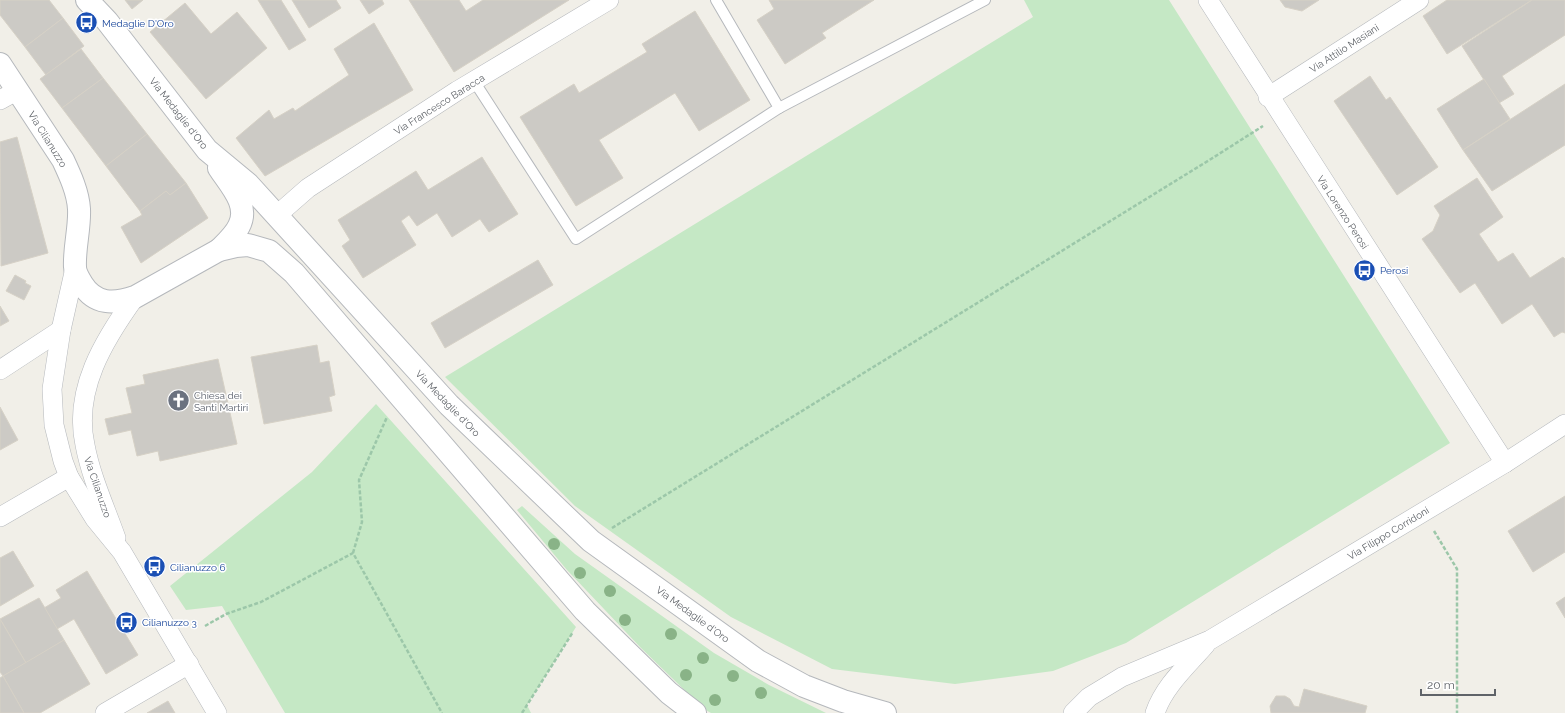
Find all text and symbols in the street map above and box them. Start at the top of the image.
bus stop icon: Medaglie D'Oro [74,10,100,36]
place label: Medaglie D'Oro [102,18,174,29]
street label: Via Attilio Masiani [1308,22,1381,75]
street label: Via Francesco Baracca [392,72,487,137]
street label: Via Medaglie d'Oro [147,75,210,151]
street label: Via Cilianuzzo [26,109,69,169]
street label: Via Lorenzo Perosi [1315,174,1370,251]
bus stop icon: Perosi [1352,257,1378,283]
place label: Perosi [1380,265,1408,276]
street label: Via Medaglie d'Oro [413,368,482,439]
church icon: Chiesa dei Santi Martiri [165,388,191,414]
place label: Chiesa dei Santi Martiri [194,390,248,413]
street label: Via Cilianuzzo [82,455,113,519]
street label: Via Filippo Corridoni [1346,505,1431,562]
bus stop icon: Cilianuzzo 6 [142,554,168,580]
place label: Cilianuzzo 6 [170,562,225,573]
street label: Via Medaglie d'Oro [654,584,731,645]
bus stop icon: Cilianuzzo 3 [114,609,140,635]
place label: Cilianuzzo 3 [142,617,197,628]
scale bar [1421,671,1495,697]
text: 20 m [1427,678,1455,692]

